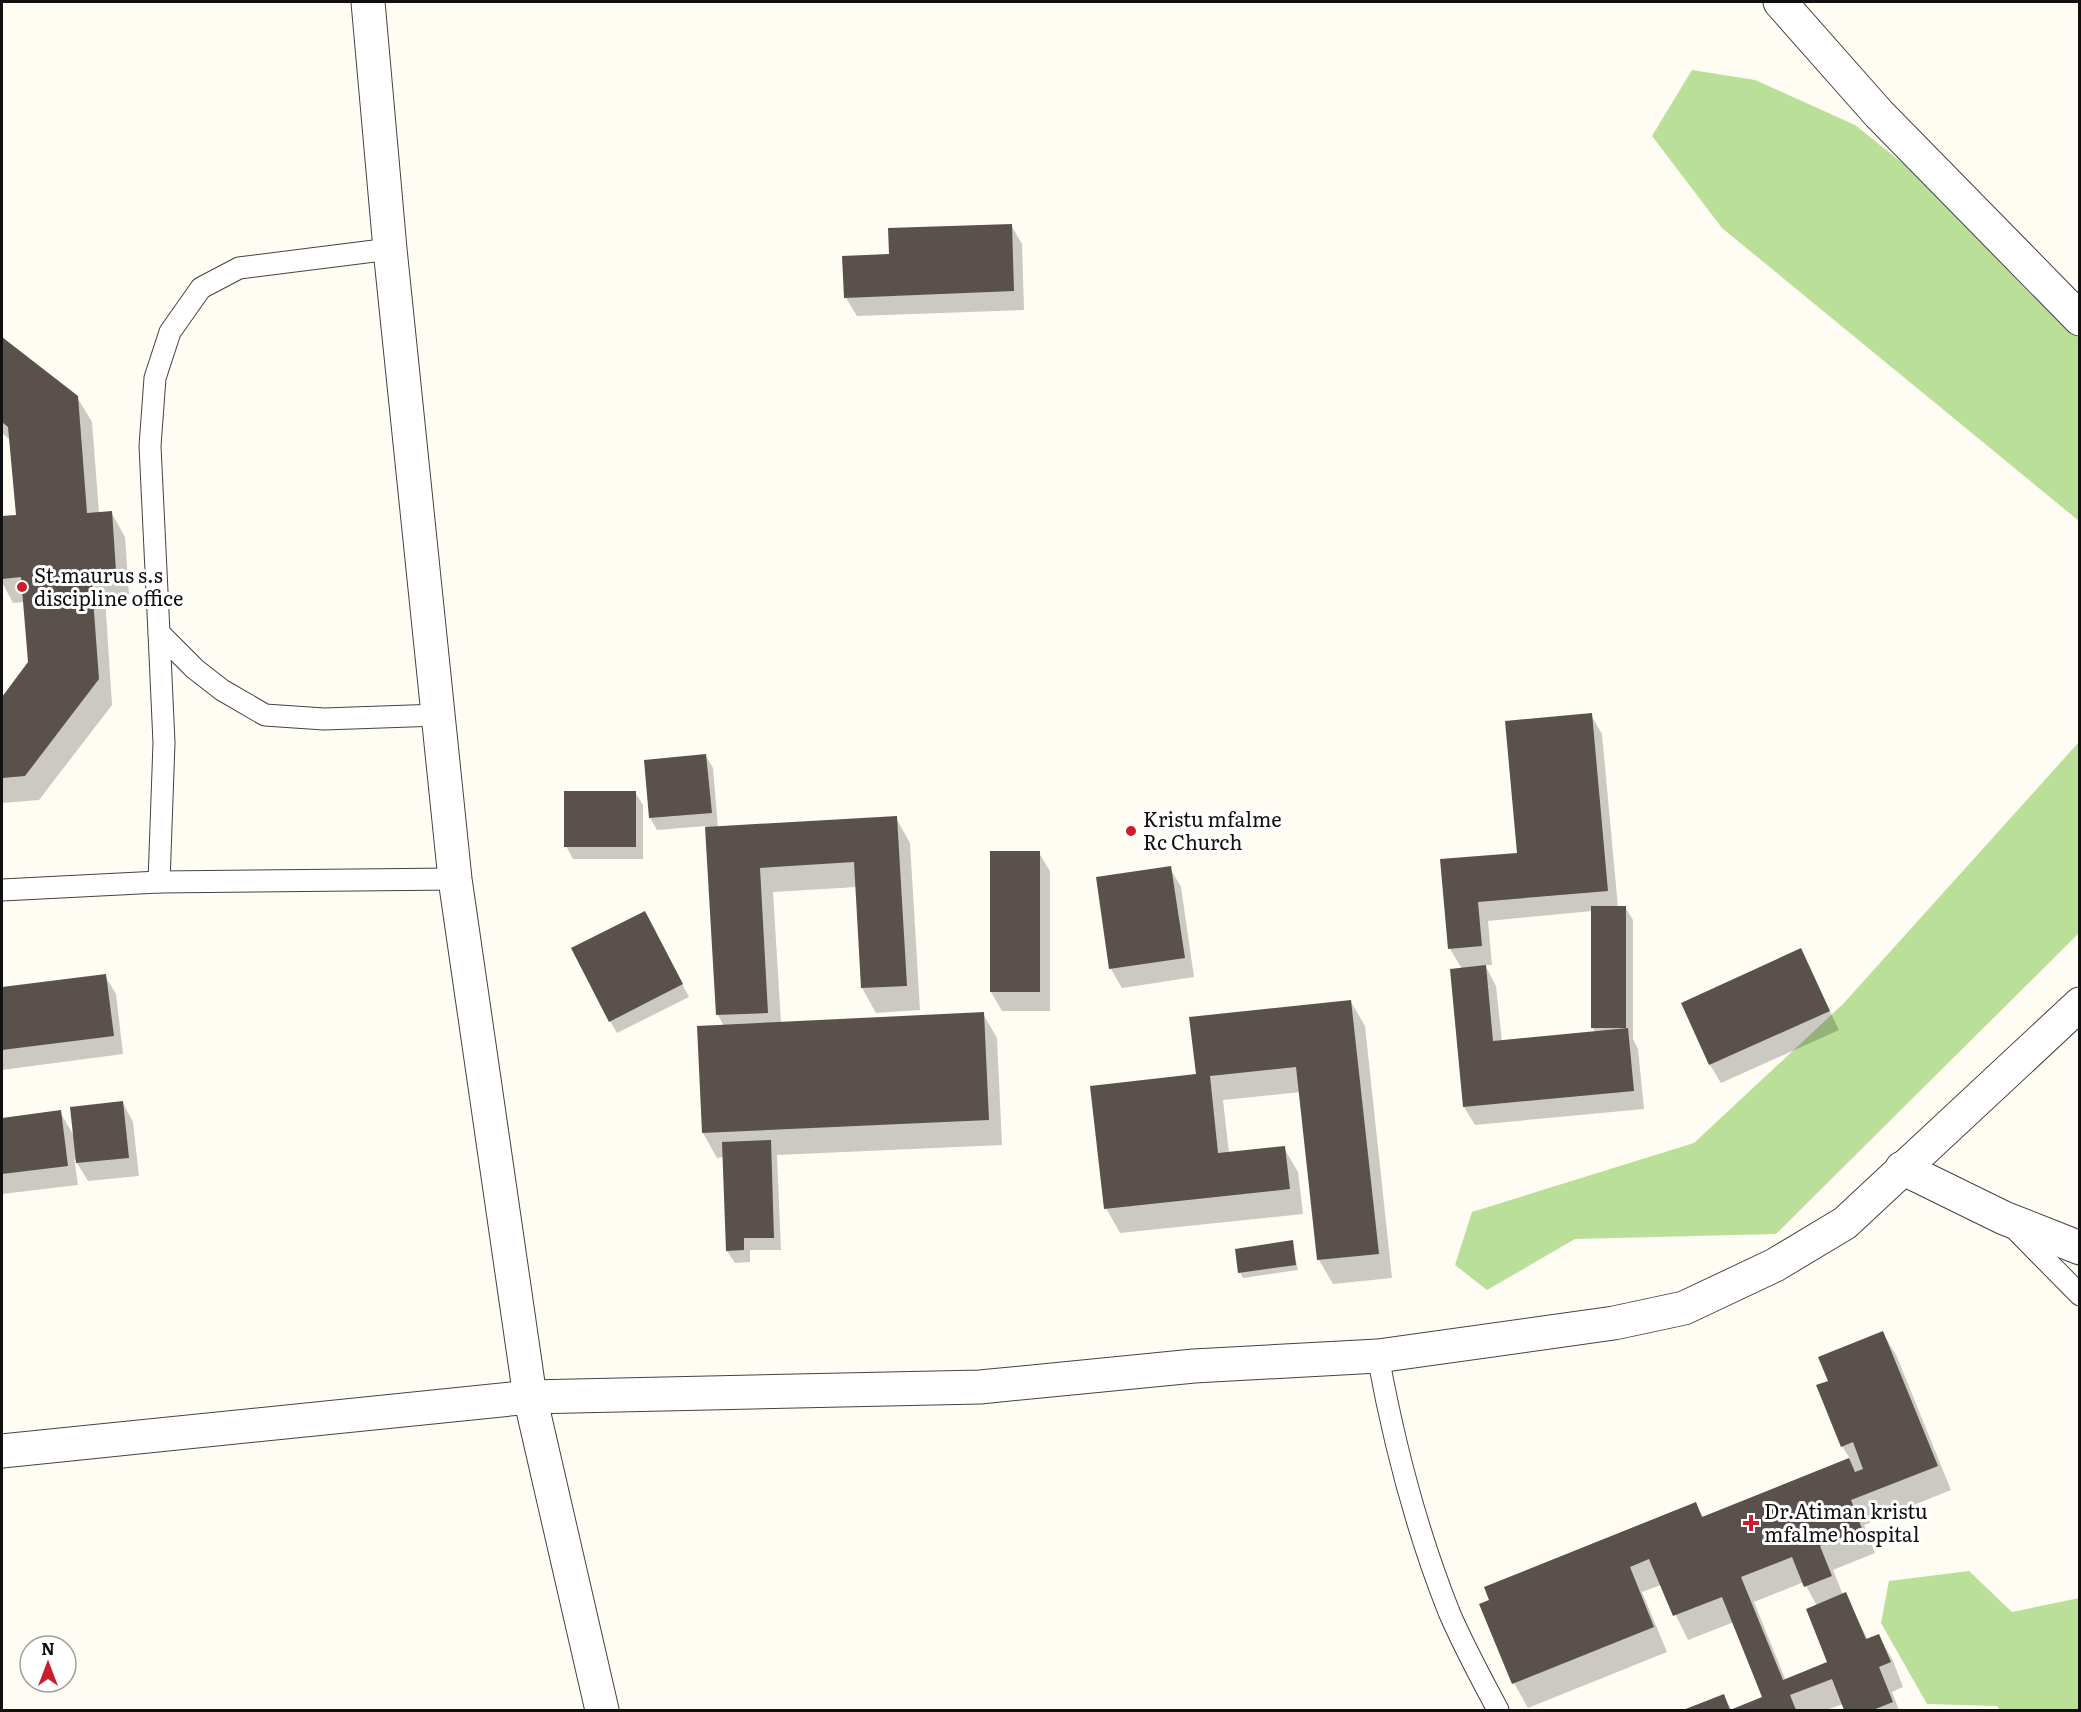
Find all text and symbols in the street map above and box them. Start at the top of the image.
place label: St.maurus s.s discipline office [34,559,183,612]
marker: St.maurus s.s discipline office [15,580,29,594]
place label: Kristu mfalme Rc Church [1143,803,1282,856]
marker: Kristu mfalme Rc Church [1124,824,1138,838]
place label: Dr.Atiman kristu mfalme hospital [1764,1495,1928,1548]
marker: Dr.Atiman kristu mfalme hospital [1742,1514,1760,1532]
north arrow [18,1634,78,1694]
text: N [41,1636,55,1660]

